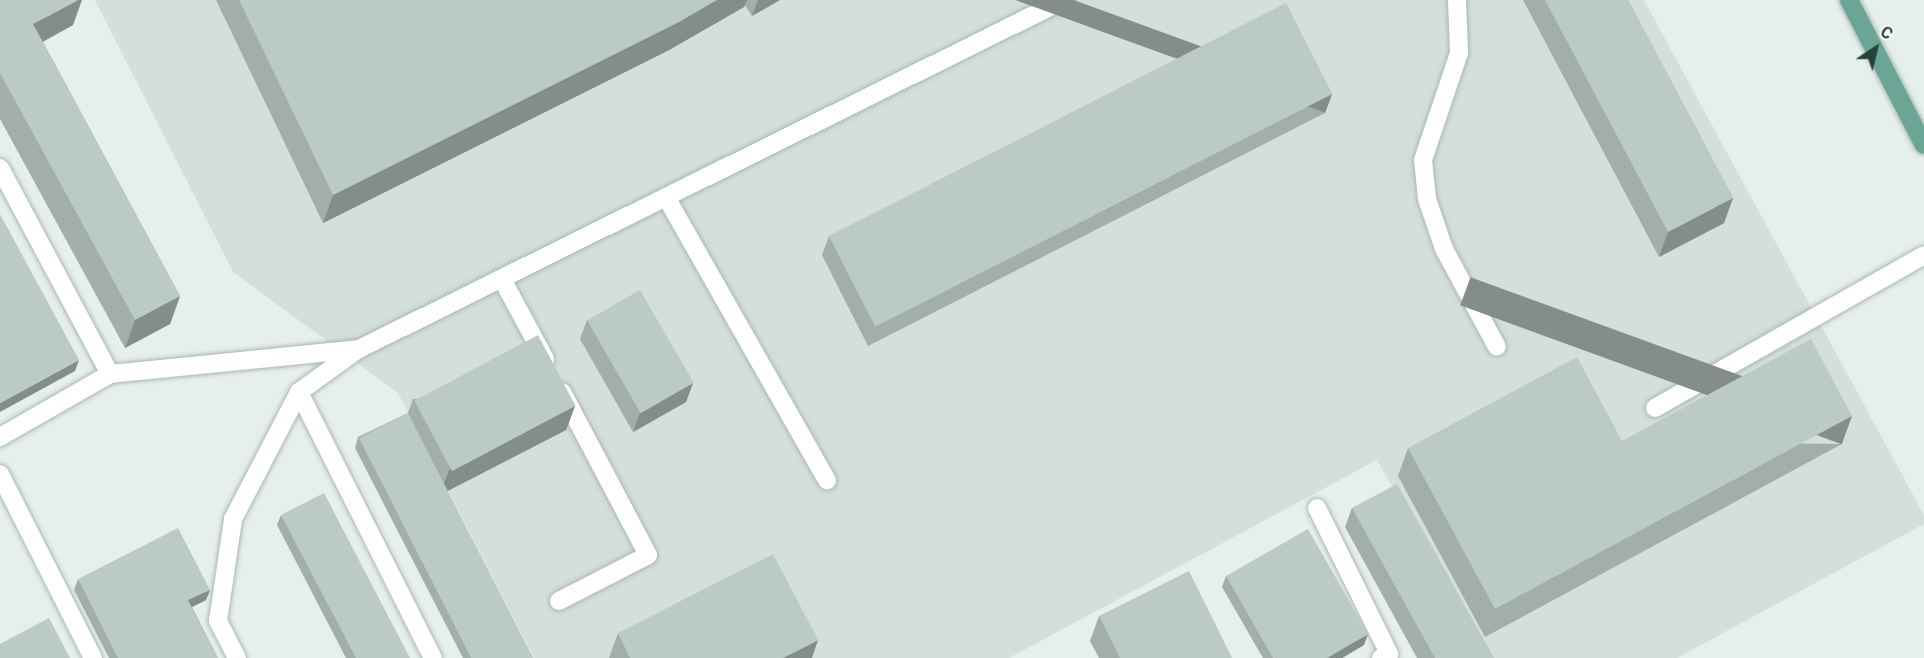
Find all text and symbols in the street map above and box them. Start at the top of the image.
north arrow [1846,18,1906,78]
text: С [1877,22,1896,44]

